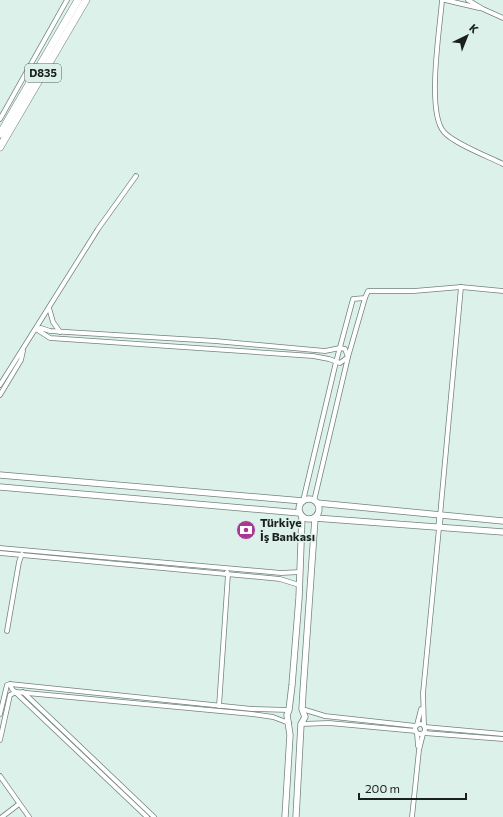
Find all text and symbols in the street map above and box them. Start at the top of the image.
north arrow [447,16,487,56]
text: K [467,21,482,36]
road number: D835 [25,64,61,82]
place label: Türkiye İş Bankası [260,515,315,543]
bank icon: Türkiye İş Bankası [235,519,257,541]
scale bar [359,775,466,801]
text: 200 m [365,781,400,795]

